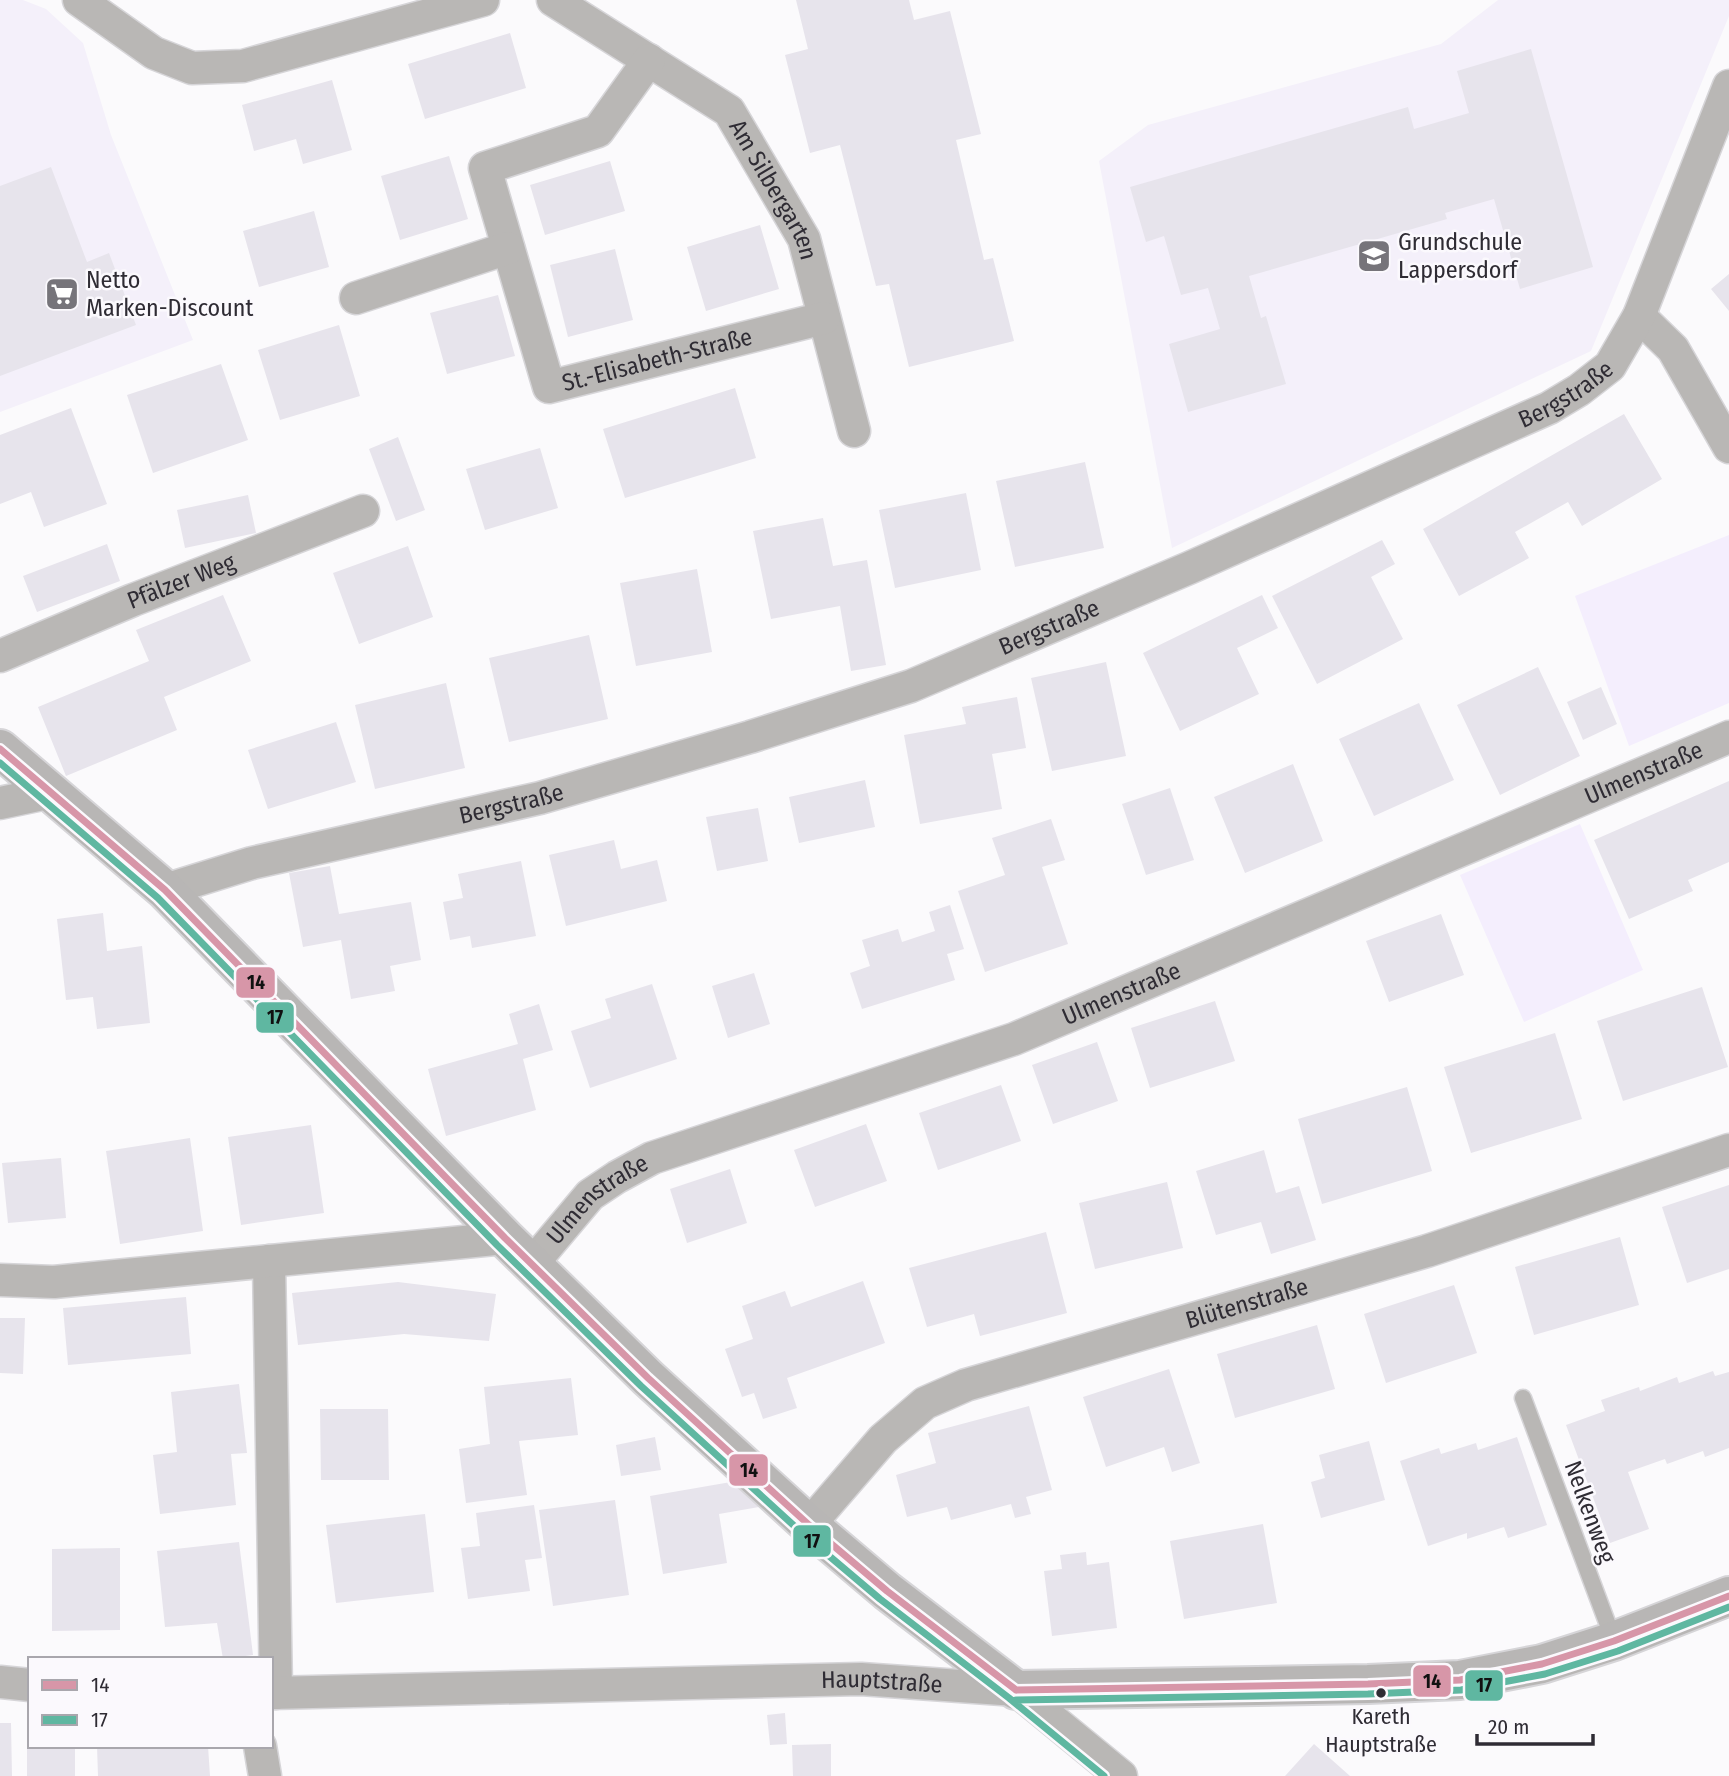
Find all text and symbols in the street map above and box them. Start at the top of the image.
street label: Am Silbergarten [723,115,823,263]
place label: Grundschule Lappersdorf [1398,228,1522,284]
school or university icon: Grundschule Lappersdorf [1355,237,1393,275]
place label: Netto Marken-Discount [86,266,253,322]
supermarket icon: Netto Marken-Discount [43,275,81,313]
street label: St.-Elisabeth-Straße [559,323,755,397]
street label: Bergstraße [1514,355,1619,434]
street label: Pfälzer Weg [123,548,240,615]
street label: Bergstraße [995,594,1104,661]
street label: Ulmenstraße [1580,736,1707,810]
street label: Bergstraße [456,778,567,830]
street label: Ulmenstraße [1058,956,1185,1031]
line badge: 14 [235,966,276,999]
text: 14 [247,971,265,994]
line badge: 17 [255,1001,295,1034]
text: 17 [267,1006,283,1029]
street label: Ulmenstraße [541,1149,653,1250]
street label: Blütenstraße [1182,1272,1311,1334]
line badge: 14 [728,1453,769,1487]
street label: Nelkenweg [1559,1457,1622,1568]
text: 14 [740,1459,758,1482]
line badge: 17 [792,1524,832,1558]
text: 17 [804,1530,820,1553]
legend [28,1657,273,1748]
line badge: 14 [1412,1664,1452,1698]
street label: Hauptstraße [821,1665,943,1699]
line badge: 17 [1464,1669,1504,1702]
text: 14 [1423,1670,1441,1693]
text: 14 [91,1672,109,1698]
text: 17 [1476,1674,1492,1697]
marker: Kareth Hauptstraße [1374,1686,1388,1700]
scale bar [1477,1702,1592,1746]
place label: Kareth Hauptstraße [1325,1703,1437,1758]
text: 17 [91,1707,108,1733]
text: 20 m [1488,1714,1529,1740]

